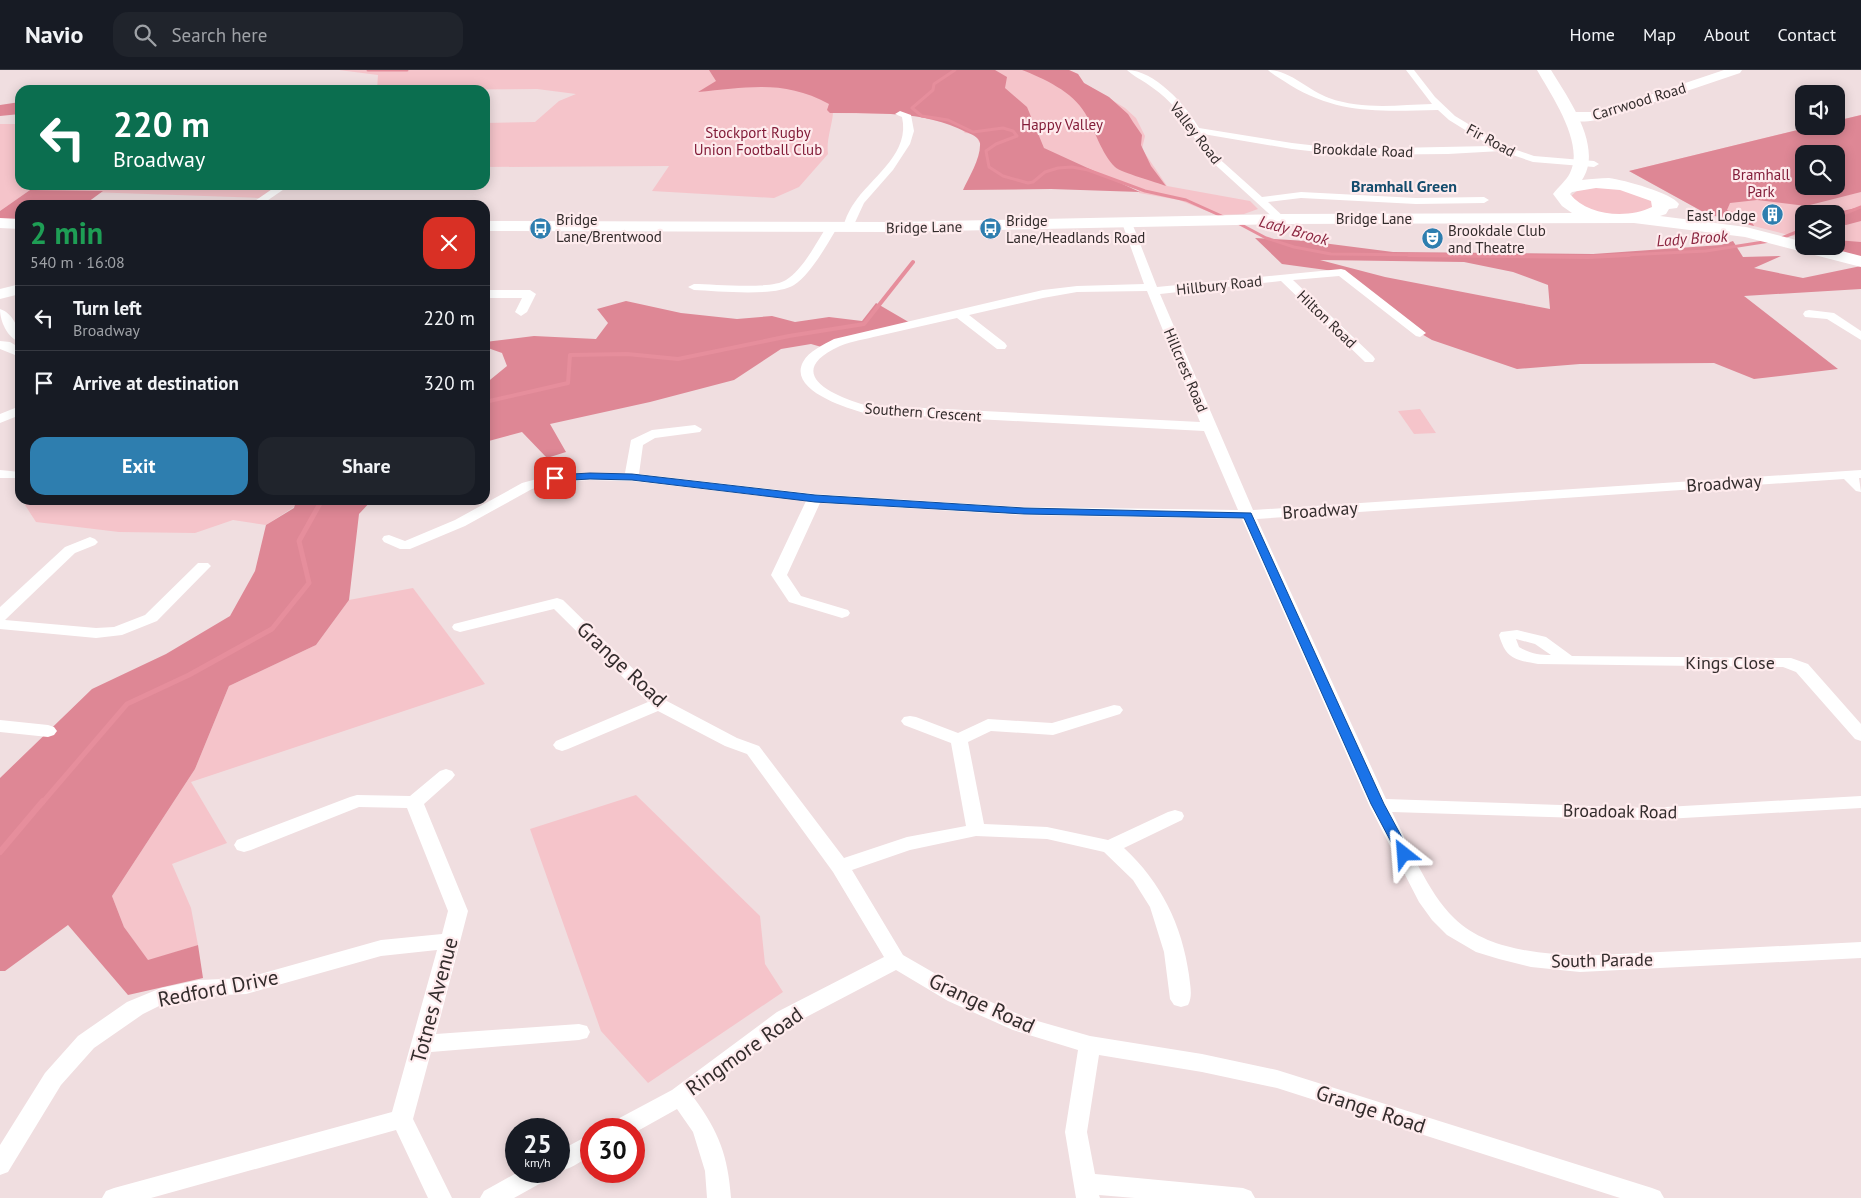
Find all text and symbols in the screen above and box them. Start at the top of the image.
search box [113,12,463,57]
text: Navio [25,19,83,50]
icon: search [131,21,159,49]
text: Search here [171,23,267,47]
text: Home [1569,23,1615,46]
text: Map [1643,23,1676,46]
text: About [1704,23,1750,46]
text: Contact [1778,23,1836,46]
street label: Carrwood Road [1590,78,1688,124]
map controls [1795,85,1845,255]
button: sound [1795,85,1845,135]
street label: Valley Road [1165,97,1226,168]
text: 220 m [113,101,210,147]
icon: left [30,105,95,170]
park label: Happy Valley [1021,115,1103,134]
street label: Fir Road [1463,119,1519,161]
park label: Stockport Rugby Union Football Club [694,123,822,159]
street label: Brookdale Road [1312,139,1414,161]
text: Broadway [113,145,205,173]
button: search [1795,145,1845,195]
park label: Bramhall Park [1732,165,1791,201]
district label: Bramhall Green [1351,176,1457,196]
building icon: East Lodge [1760,203,1784,227]
button: layers [1795,205,1845,255]
place label: East Lodge [1686,206,1756,225]
street label: Bridge Lane [1336,209,1412,228]
place label: Bridge Lane/Brentwood [556,210,662,246]
place label: Bridge Lane/Headlands Road [1006,211,1145,247]
water label: Lady Brook [1257,211,1332,250]
text: 2 min [30,213,103,252]
bus stop icon: Bridge Lane/Brentwood [528,216,552,240]
button: close [423,217,475,269]
street label: Bridge Lane [886,217,962,237]
bus stop icon: Bridge Lane/Headlands Road [978,217,1002,241]
place label: Brookdale Club and Theatre [1448,221,1546,257]
water label: Lady Brook [1656,225,1729,250]
theatre icon: Brookdale Club and Theatre [1420,227,1444,251]
text: 540 m · 16:08 [30,252,125,272]
street label: Hillbury Road [1175,271,1263,299]
street label: Hilton Road [1293,286,1361,352]
text: Turn left [73,296,142,320]
icon: left [30,304,58,332]
text: 220 m [423,306,475,330]
text: Broadway [73,320,140,340]
street label: Hillcrest Road [1160,325,1212,415]
icon: arrive [30,369,58,397]
text: Arrive at destination [73,371,239,395]
text: 320 m [423,371,475,395]
street label: Southern Crescent [864,398,982,426]
button: Exit [30,437,248,495]
button: Share [258,437,475,495]
pin [534,457,576,499]
icon: arrive [541,464,569,492]
street label: Broadway [1686,469,1763,497]
street label: Broadway [1282,496,1359,524]
street label: Grange Road [571,615,673,713]
street label: Kings Close [1685,651,1775,674]
street label: Broadoak Road [1563,799,1677,823]
position arrow [1377,827,1429,879]
street label: Totnes Avenue [404,934,464,1066]
street label: South Parade [1551,948,1653,972]
street label: Redford Drive [155,963,281,1013]
street label: Grange Road [925,967,1039,1039]
street label: Ringmore Road [680,1001,808,1101]
street label: Grange Road [1313,1079,1429,1139]
speed limit sign: 30 [580,1118,645,1183]
text: 25 [523,1128,552,1160]
text: km/h [524,1155,551,1170]

